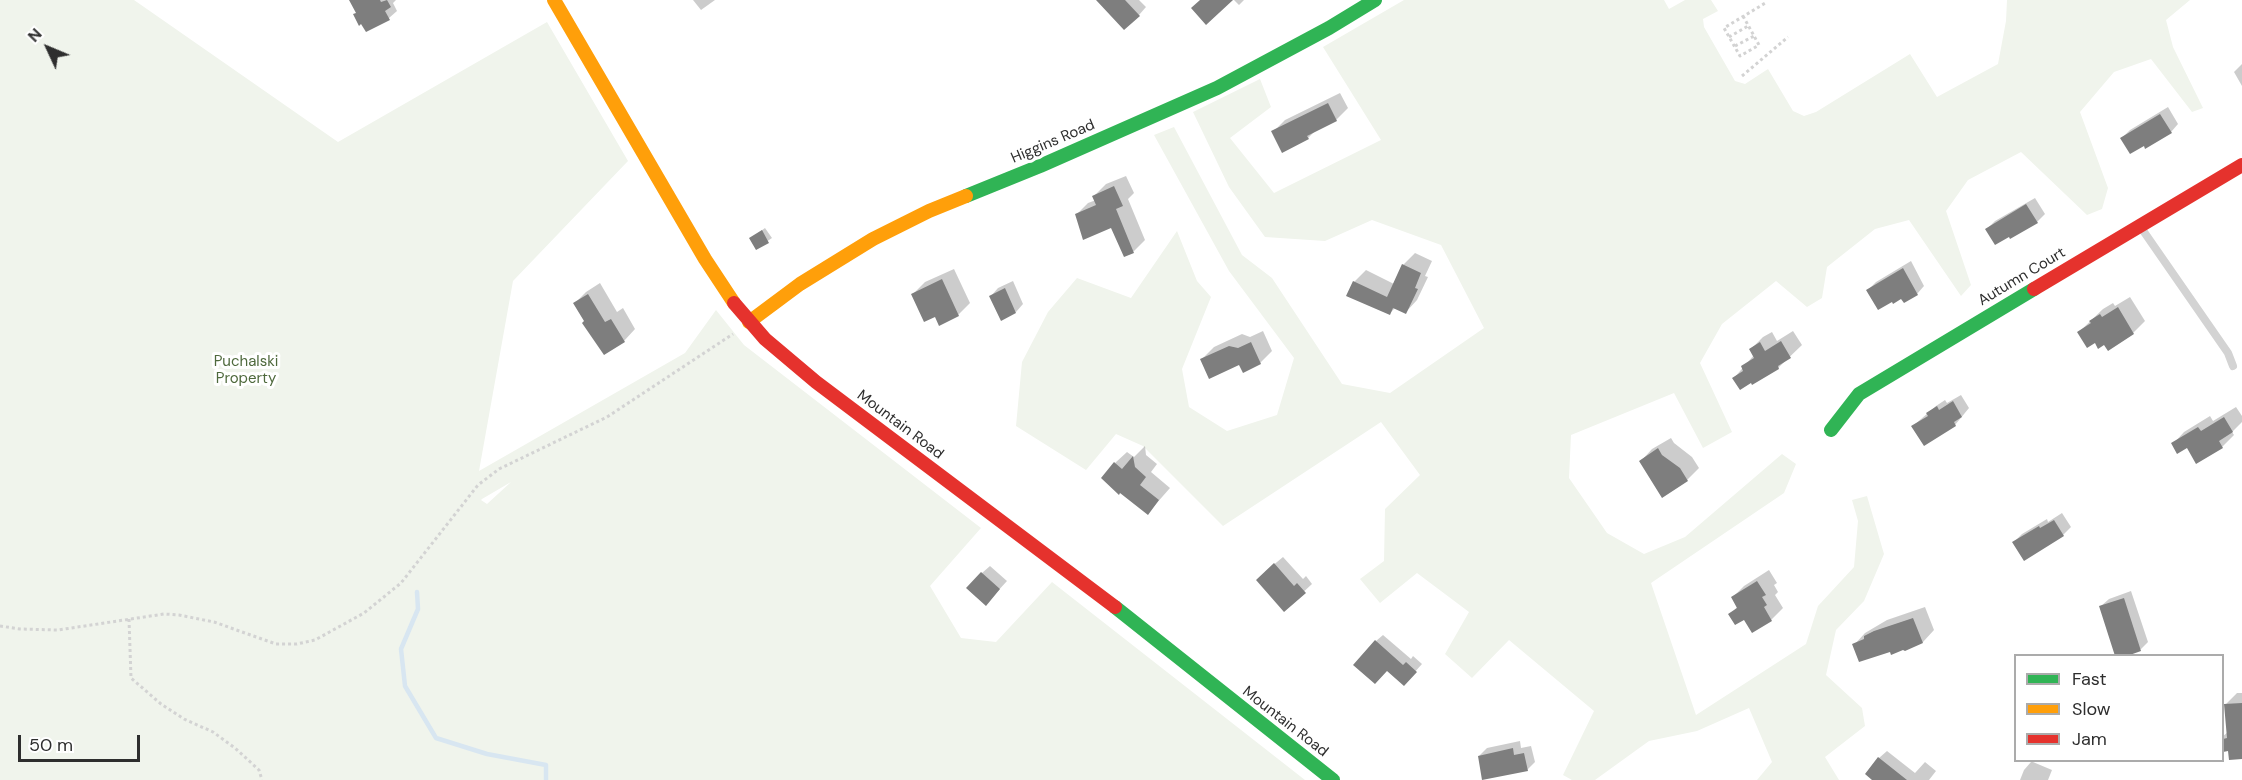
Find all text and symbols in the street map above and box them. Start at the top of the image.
north arrow [18,18,78,78]
text: N [23,24,46,47]
street label: Higgins Road [1008,116,1098,168]
street label: Autumn Court [1975,244,2069,310]
park label: Puchalski Property [214,353,278,388]
street label: Mountain Road [853,387,947,463]
legend [2014,654,2224,762]
text: Fast [2072,667,2107,691]
street label: Mountain Road [1239,683,1331,761]
text: Slow [2072,697,2111,721]
scale bar [21,723,142,761]
text: Jam [2072,727,2107,751]
text: 50 m [29,733,73,757]

